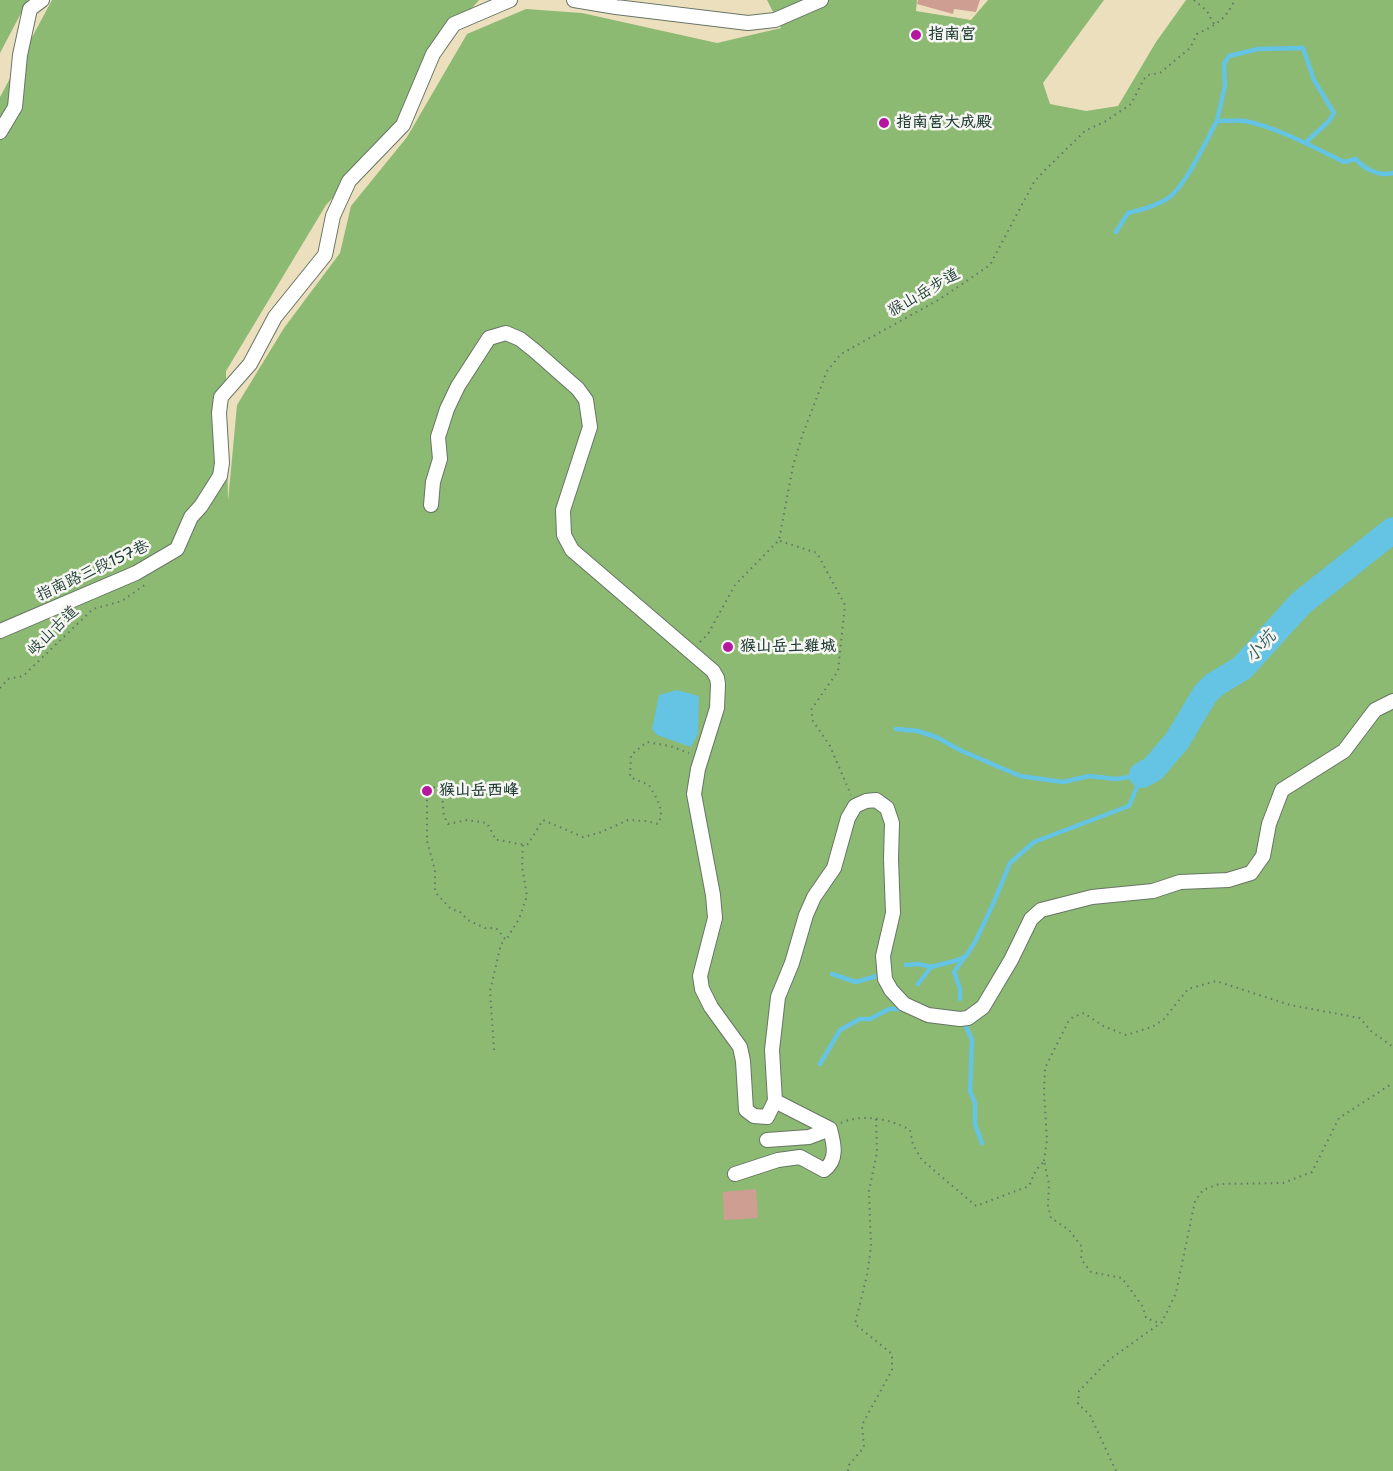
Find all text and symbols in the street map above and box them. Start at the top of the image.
place label: 指南宮 [928,25,976,45]
marker: 指南宮 [909,28,923,42]
place label: 指南宮大成殿 [896,113,992,133]
marker: 指南宮大成殿 [877,116,891,130]
street label: 猴山岳步道 [885,265,963,321]
street label: 指南路三段157巷 [33,536,153,606]
street label: 岐山古道 [23,602,83,660]
water label: 小坑 [1241,626,1281,668]
place label: 猴山岳土雞城 [740,637,836,657]
marker: 猴山岳土雞城 [721,640,735,654]
place label: 猴山岳西峰 [439,781,519,801]
marker: 猴山岳西峰 [420,784,434,798]

